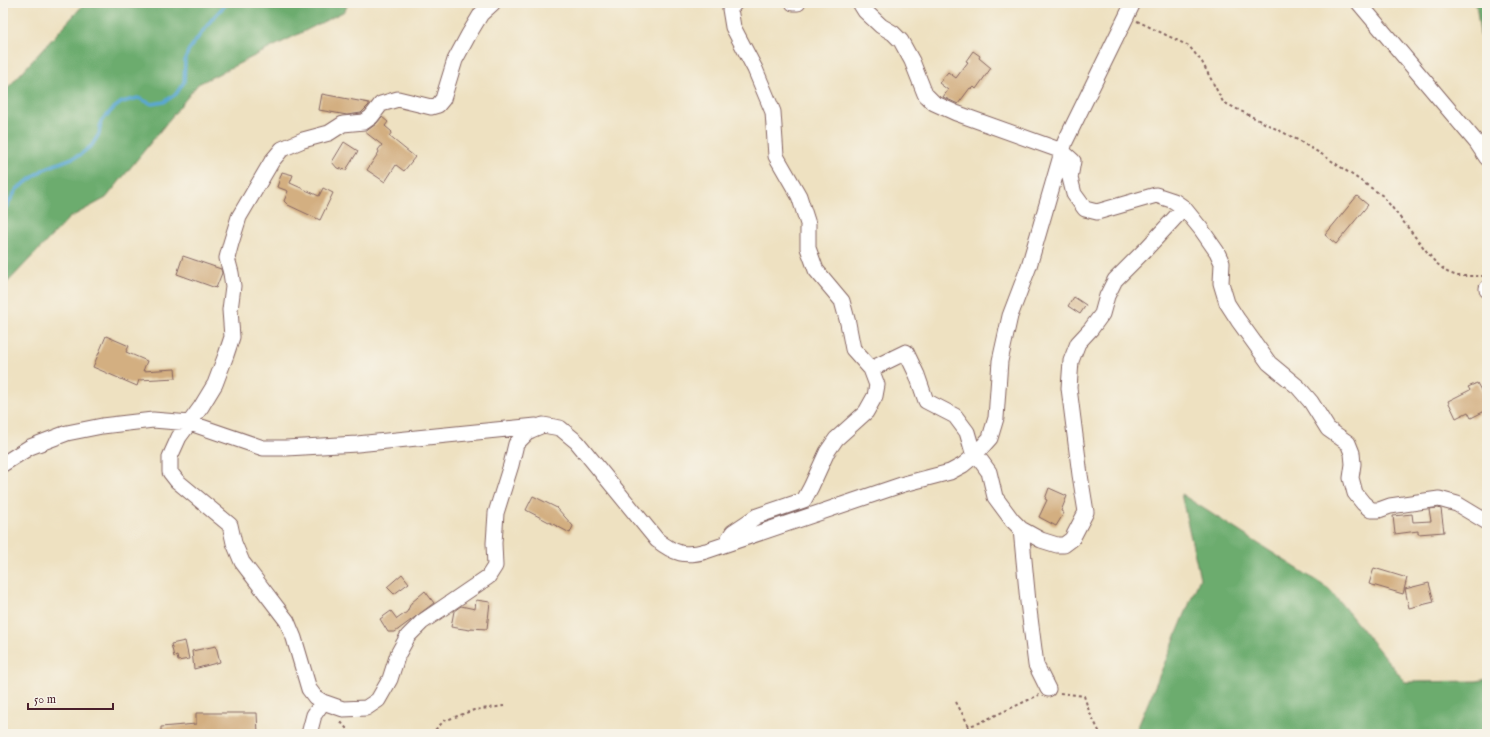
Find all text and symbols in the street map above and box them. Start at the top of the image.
scale bar [28,685,113,711]
text: 50 m [34,692,56,707]

